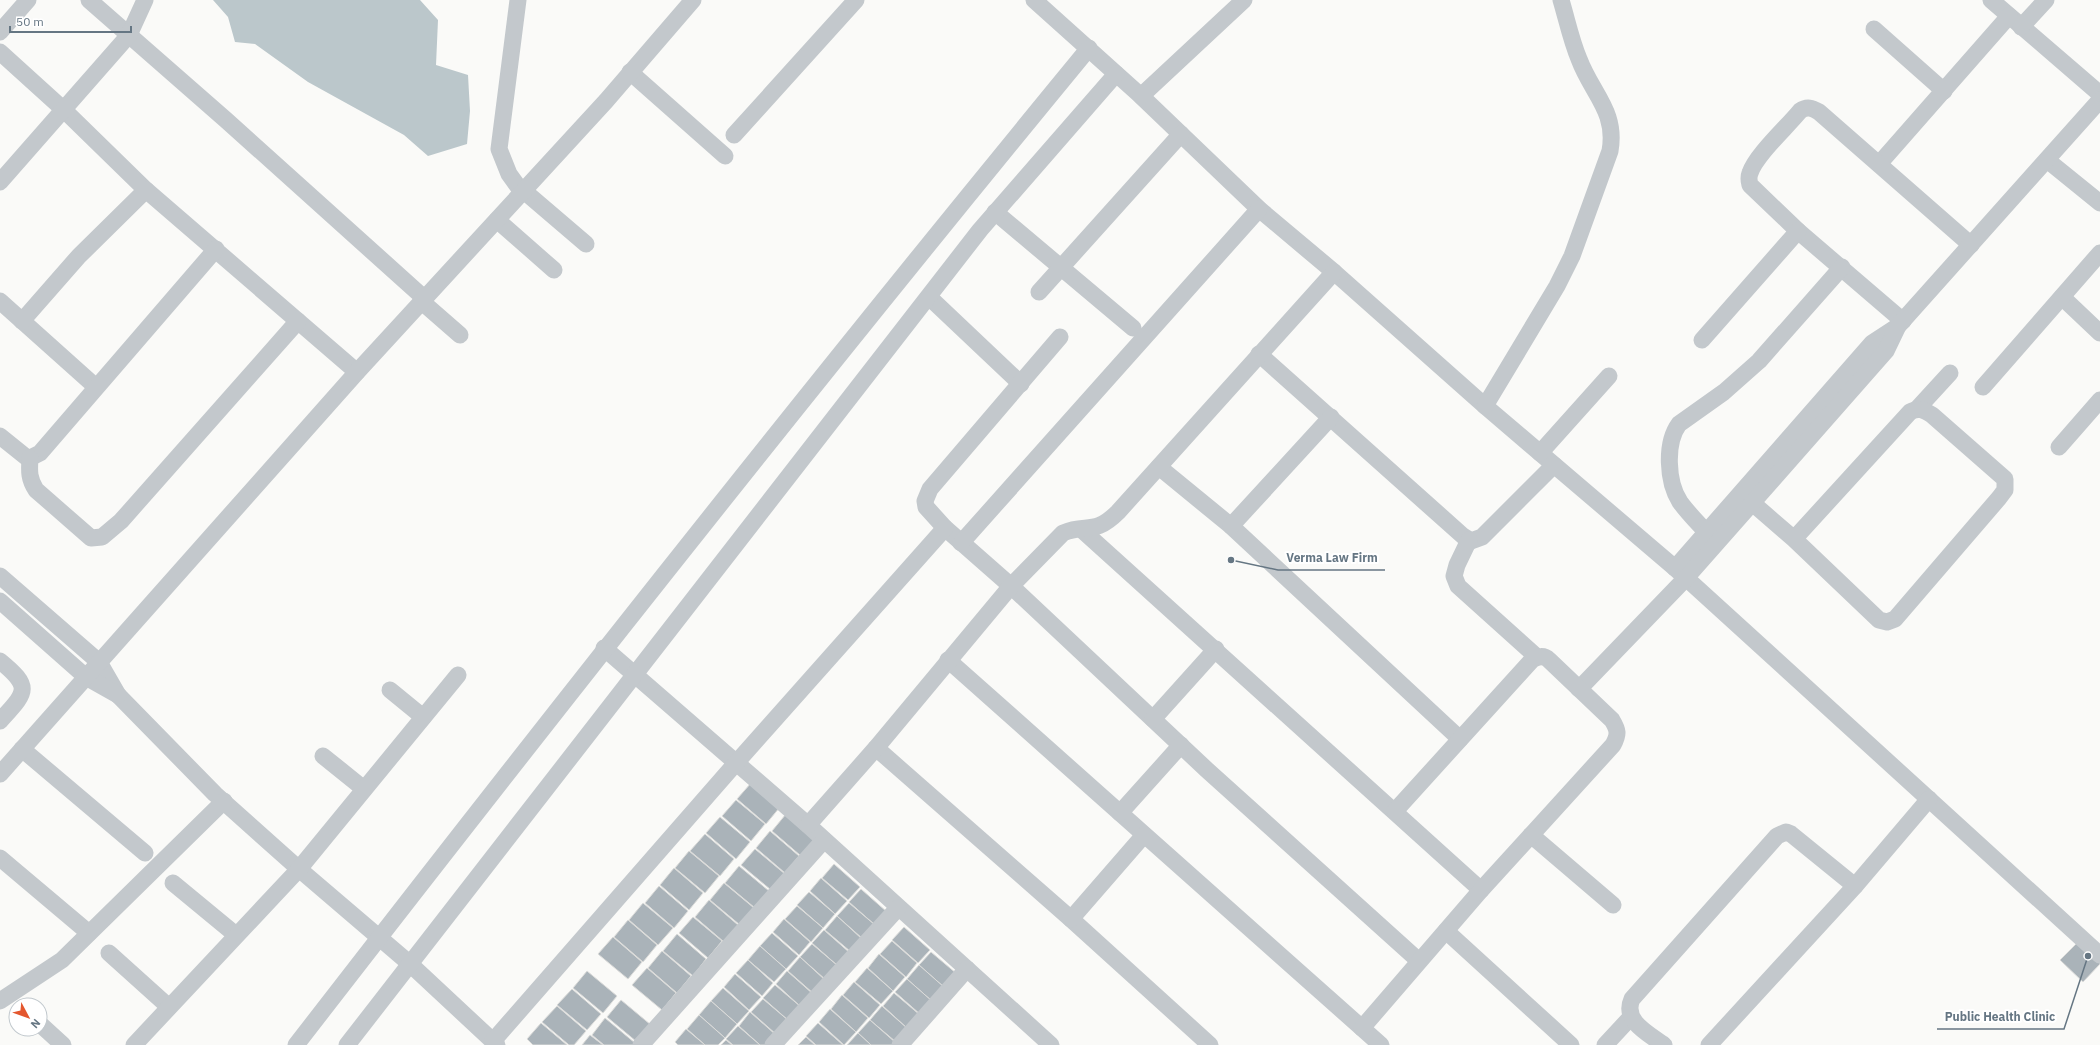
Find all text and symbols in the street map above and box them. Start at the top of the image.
scale bar [10,8,131,34]
text: 50 m [16,14,44,29]
callout: Verma Law Firm [1278,546,1385,570]
text: Verma Law Firm [1286,550,1378,565]
north arrow [8,997,48,1037]
callout: Public Health Clinic [1937,1005,2064,1029]
text: Public Health Clinic [1945,1009,2055,1024]
text: N [28,1016,43,1031]

